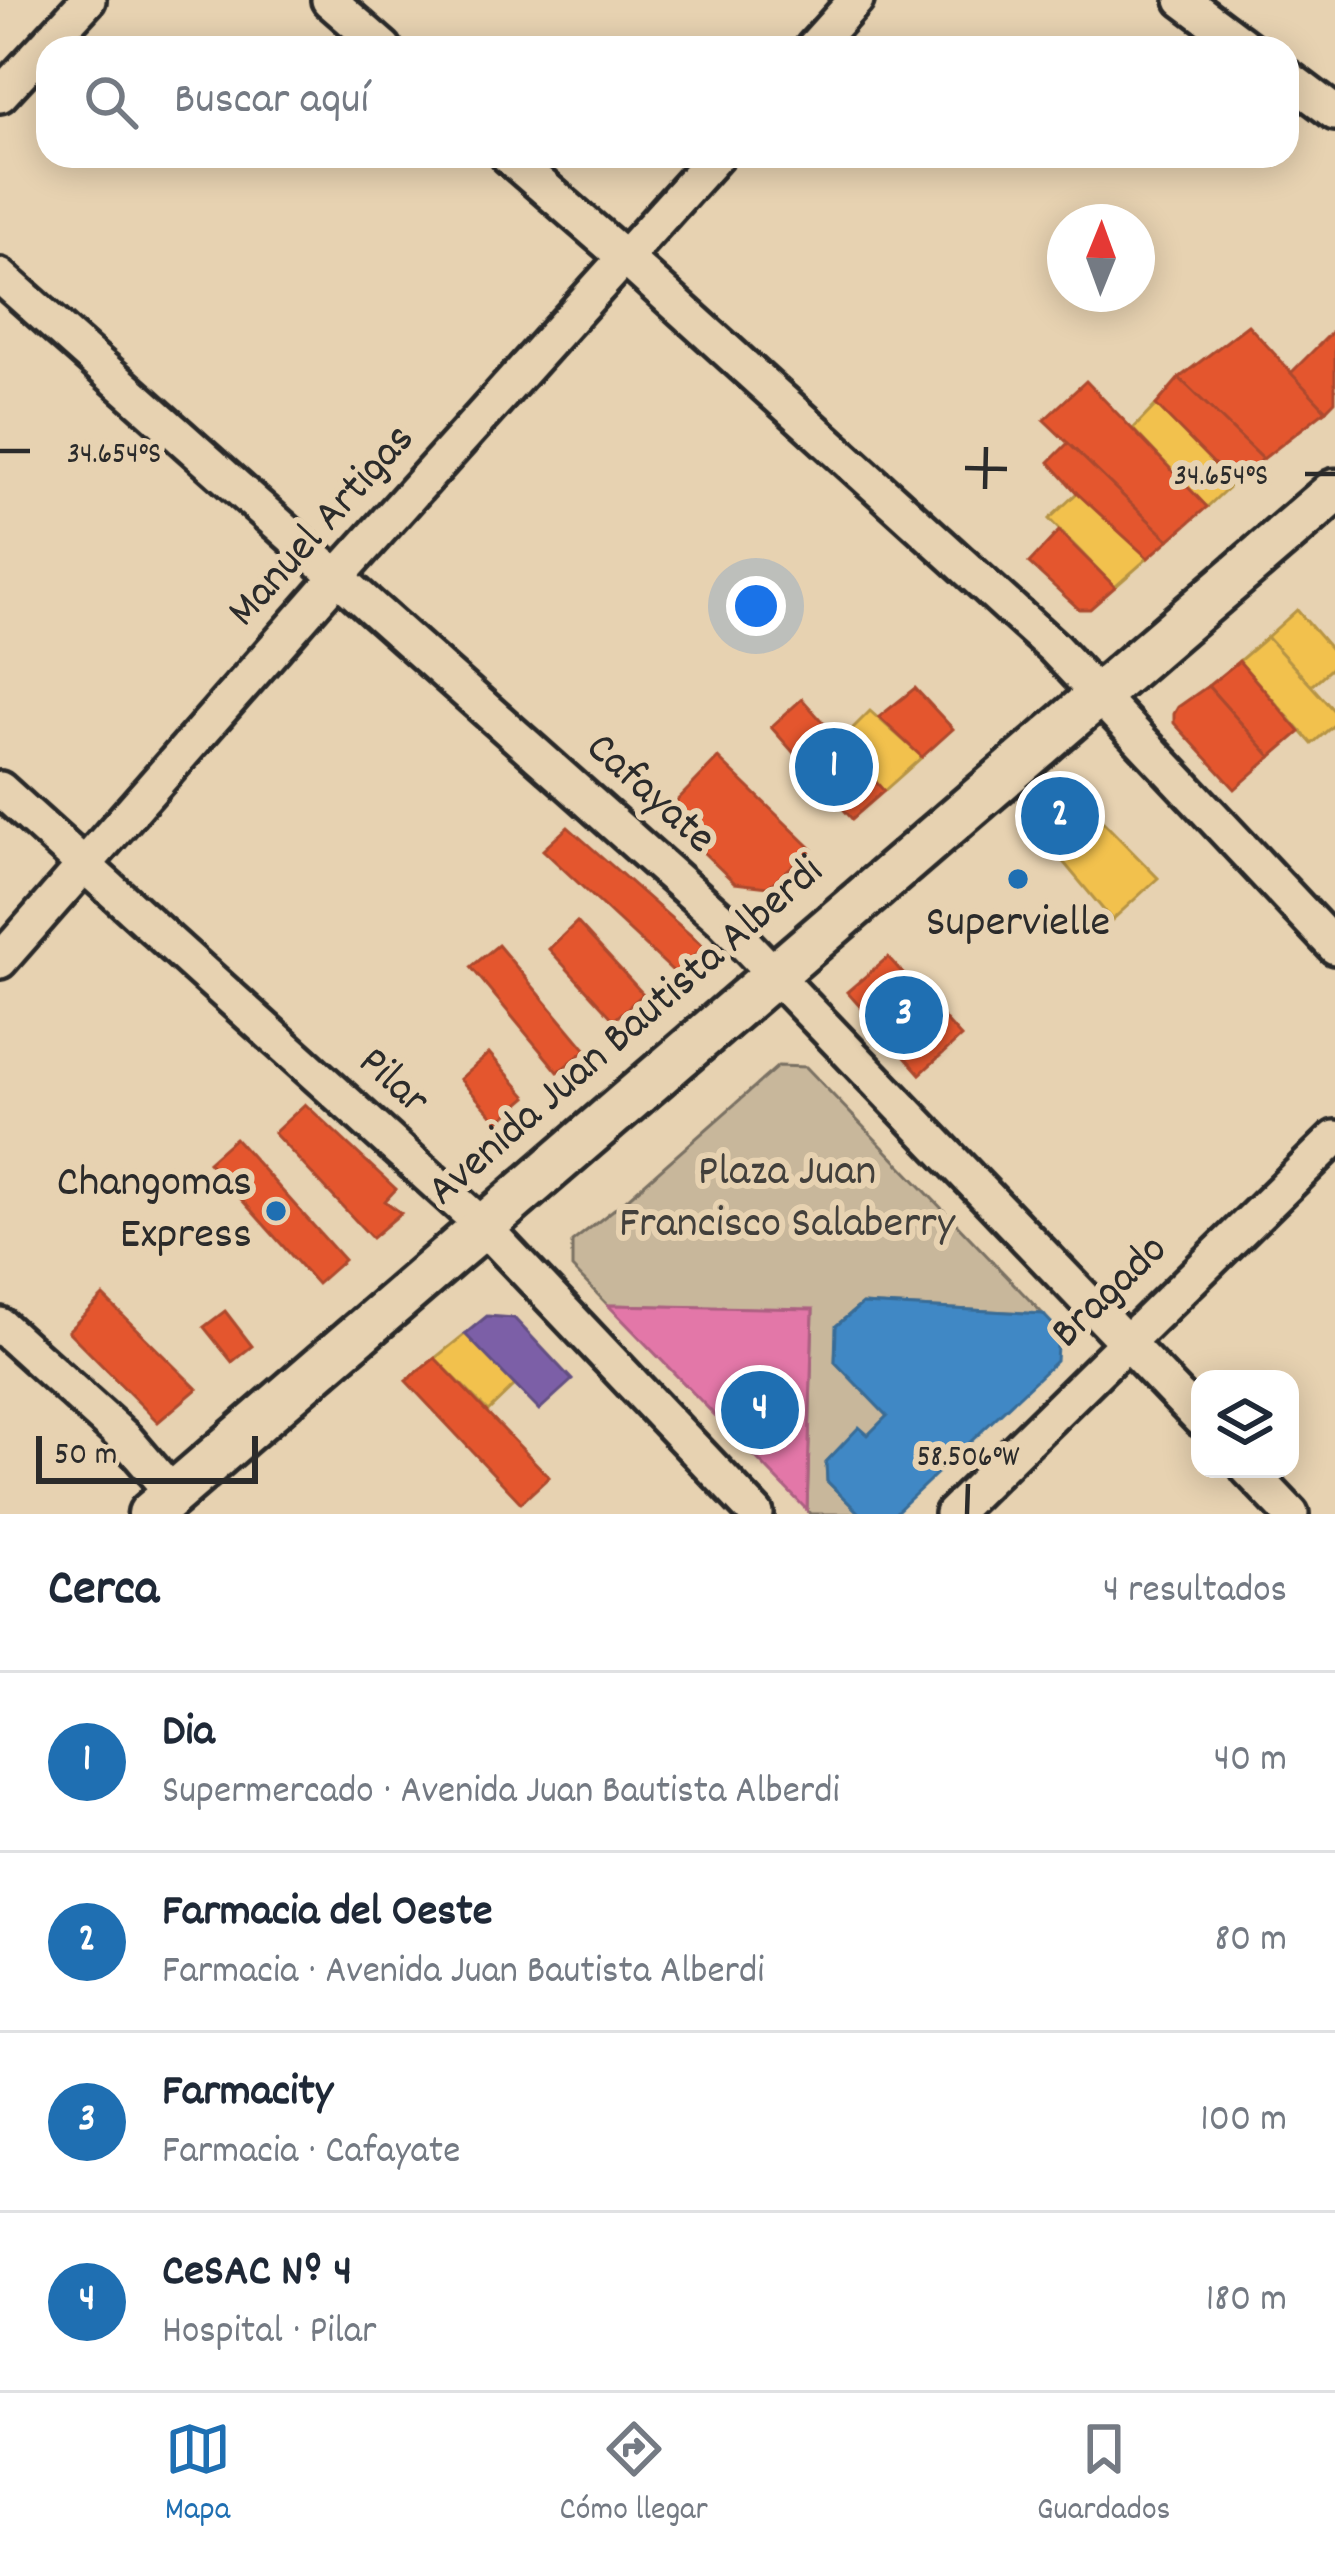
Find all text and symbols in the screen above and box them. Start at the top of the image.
search box [36,36,1299,168]
icon: search [78,69,144,135]
text: Buscar aquí [174,70,369,134]
north arrow [1047,204,1155,312]
street label: Manuel Artigas [214,411,432,643]
text: 34.654°S [67,435,161,478]
text: 34.654°S [1174,457,1268,500]
your location [726,576,786,636]
street label: Cafayate [570,719,728,871]
pin: 1 [795,722,873,812]
pin: 2 [1021,771,1099,861]
street label: Avenida Juan Bautista Alberdi [415,843,839,1223]
marker: Supervielle [1005,866,1031,892]
place label: Supervielle [926,893,1110,957]
pin: 3 [865,970,943,1060]
street label: Pilar [342,1033,442,1133]
park label: Plaza Juan Francisco Salaberry [619,1142,956,1258]
place label: Changomas Express [57,1153,252,1269]
marker: Changomas Express [263,1198,289,1224]
street label: Bragado [1038,1221,1184,1365]
pin: 4 [721,1365,799,1455]
map controls [1191,1370,1299,1478]
button: layers [1191,1370,1299,1478]
scale bar [36,1430,258,1483]
text: 50 m [54,1433,118,1480]
text: 58.506°W [917,1438,1020,1481]
text: Cerca [48,1556,159,1628]
text: 4 resultados [1103,1565,1287,1620]
text: Dia [162,1702,215,1766]
text: 1 [83,1734,91,1789]
text: 40 m [1214,1734,1287,1789]
text: Supermercado · Avenida Juan Bautista Alberdi [162,1766,840,1821]
text: Farmacia del Oeste [162,1882,493,1946]
text: 2 [78,1914,96,1969]
text: 80 m [1214,1914,1287,1969]
text: Farmacia · Avenida Juan Bautista Alberdi [162,1946,764,2001]
text: Farmacity [162,2062,333,2126]
text: 3 [78,2094,96,2149]
text: 100 m [1200,2094,1287,2149]
text: Farmacia · Cafayate [162,2126,460,2181]
text: CeSAC Nº 4 [162,2242,352,2306]
text: 4 [79,2274,95,2329]
text: 180 m [1206,2274,1287,2329]
text: Hospital · Pilar [162,2306,377,2361]
tab: Mapa [165,2416,231,2535]
tab: Cómo llegar [560,2416,708,2535]
tab: Guardados [1037,2416,1170,2535]

